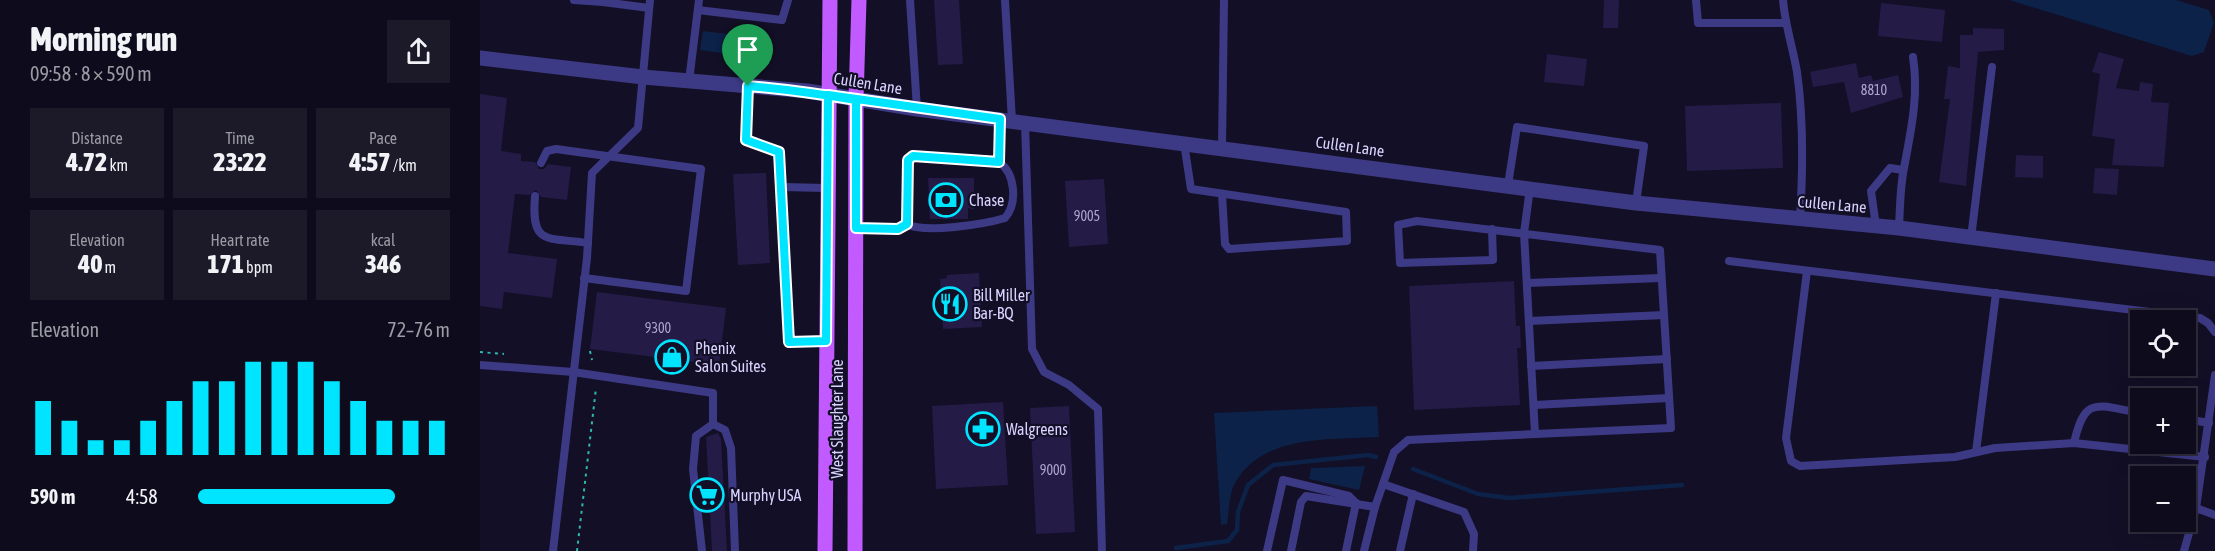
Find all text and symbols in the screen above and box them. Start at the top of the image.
text: Morning run [30,20,177,58]
button: share [387,20,450,83]
pin [722,24,773,86]
icon: arrive [731,33,764,66]
text: 09:58 · 8 × 590 m [30,62,152,85]
street label: Cullen Lane [832,69,904,97]
house number: 8810 [1861,82,1888,98]
text: Distance [71,129,123,147]
text: Time [225,129,255,147]
text: Pace [369,129,397,147]
street label: Cullen Lane [1315,132,1385,160]
text: 4.72 [66,147,107,177]
text: 23:22 [213,147,267,177]
text: 4:57 [349,147,391,177]
text: km [107,156,128,174]
text: /km [391,156,417,174]
bank icon: Chase [928,182,964,218]
place label: Chase [969,191,1004,209]
street label: Cullen Lane [1797,192,1867,216]
house number: 9005 [1074,208,1100,224]
text: Elevation [69,231,125,249]
text: Heart rate [211,231,269,249]
text: kcal [371,231,395,249]
text: 40 [78,249,102,279]
text: 171 [207,249,244,279]
text: 346 [365,249,401,279]
text: m [102,258,116,276]
text: bpm [244,258,273,276]
restaurant icon: Bill Miller Bar-BQ [932,286,968,322]
place label: Bill Miller Bar-BQ [973,286,1030,322]
map controls [2130,310,2196,532]
button: locate [2130,310,2196,376]
text: Elevation [30,318,99,341]
text: 72–76 m [387,318,450,341]
house number: 9300 [645,320,672,336]
shop icon: Phenix Salon Suites [654,339,690,375]
place label: Phenix Salon Suites [695,339,767,375]
street label: West Slaughter Lane [828,360,847,478]
button: + [2130,388,2196,454]
pharmacy icon: Walgreens [965,411,1001,447]
place label: Walgreens [1006,420,1068,439]
house number: 9000 [1040,462,1067,478]
button: − [2130,466,2196,532]
supermarket icon: Murphy USA [689,477,725,513]
text: 590 m [30,485,75,508]
text: 4:58 [126,485,158,508]
place label: Murphy USA [730,486,801,505]

